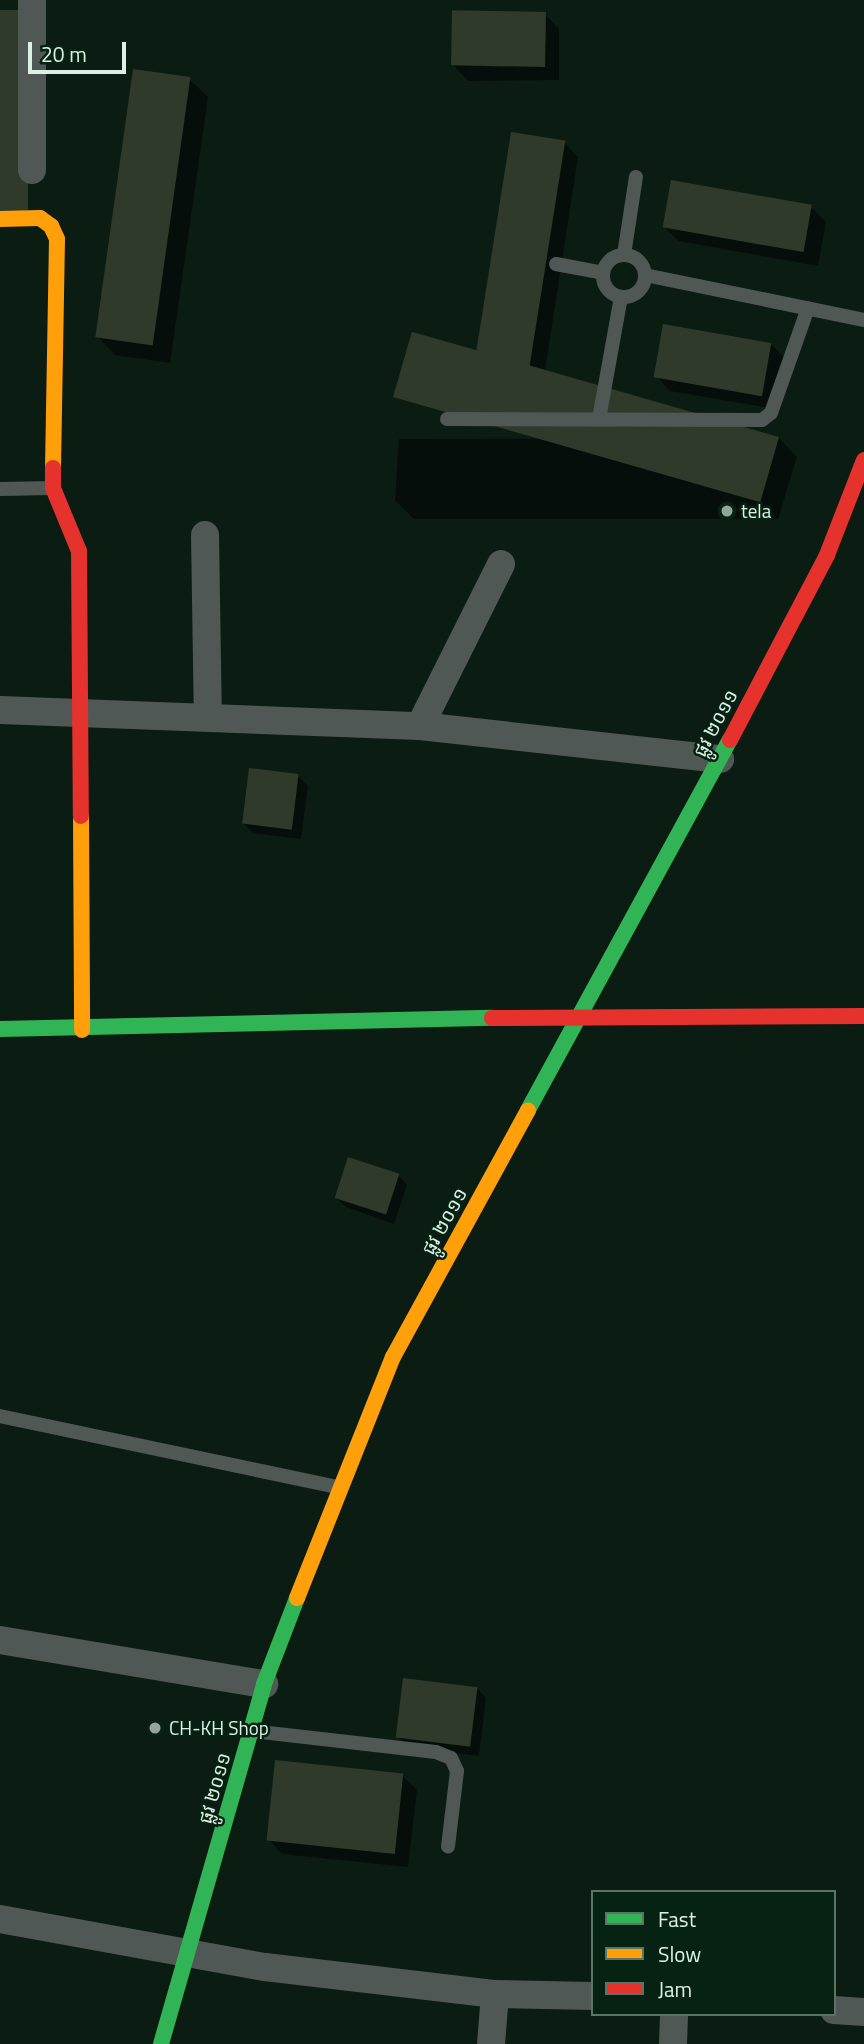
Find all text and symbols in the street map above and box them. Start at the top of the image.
scale bar [32,28,130,72]
text: 20 m [41,38,87,70]
place label: tela [741,500,771,522]
marker: tela [719,503,735,519]
street label: ផ្លូវ ២០១១ [688,685,742,761]
street label: ផ្លូវ ២០១១ [416,1184,472,1258]
place label: CH-KH Shop [169,1717,269,1739]
marker: CH-KH Shop [147,1720,163,1736]
street label: ផ្លូវ ២០១១ [193,1750,235,1826]
legend [591,1890,836,2016]
text: Fast [658,1903,696,1935]
text: Slow [658,1938,701,1970]
text: Jam [658,1973,692,2005]

